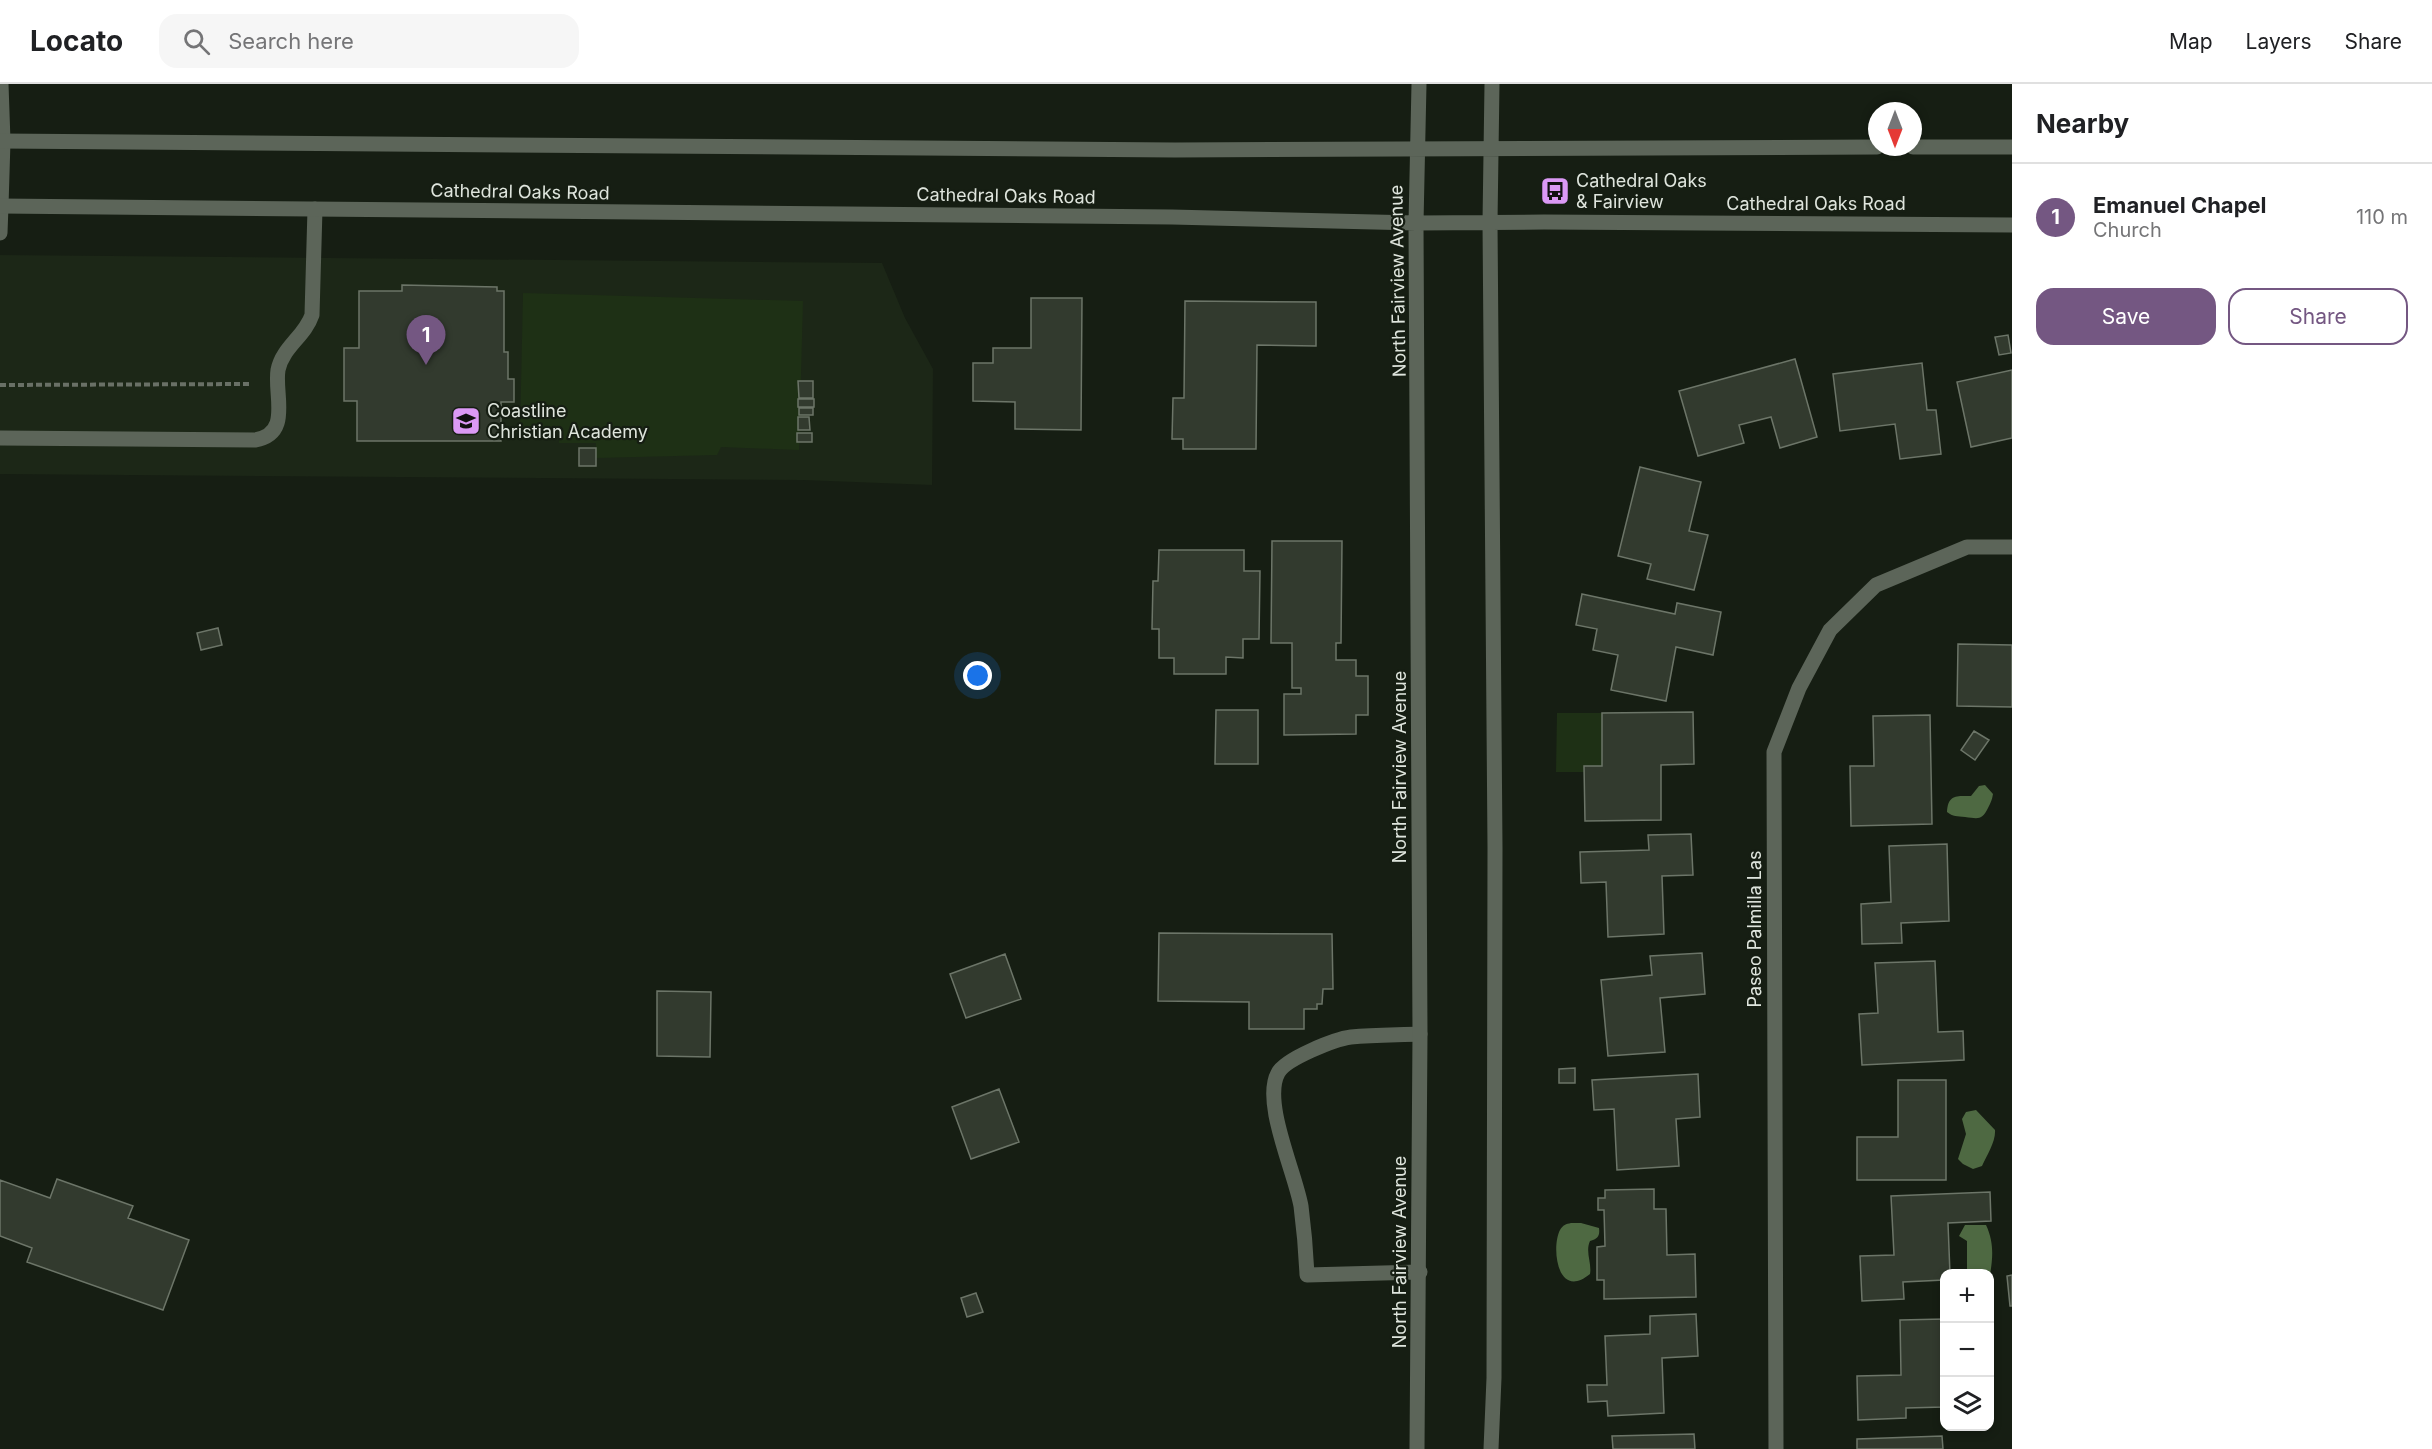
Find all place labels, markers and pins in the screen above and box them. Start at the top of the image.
place label: Cathedral Oaks & Fairview [1576,170,1707,212]
bus stop icon: Cathedral Oaks & Fairview [1539,175,1571,207]
pin: 1 [406,316,446,365]
place label: Coastline Christian Academy [487,400,648,442]
school or university icon: Coastline Christian Academy [450,405,482,437]

